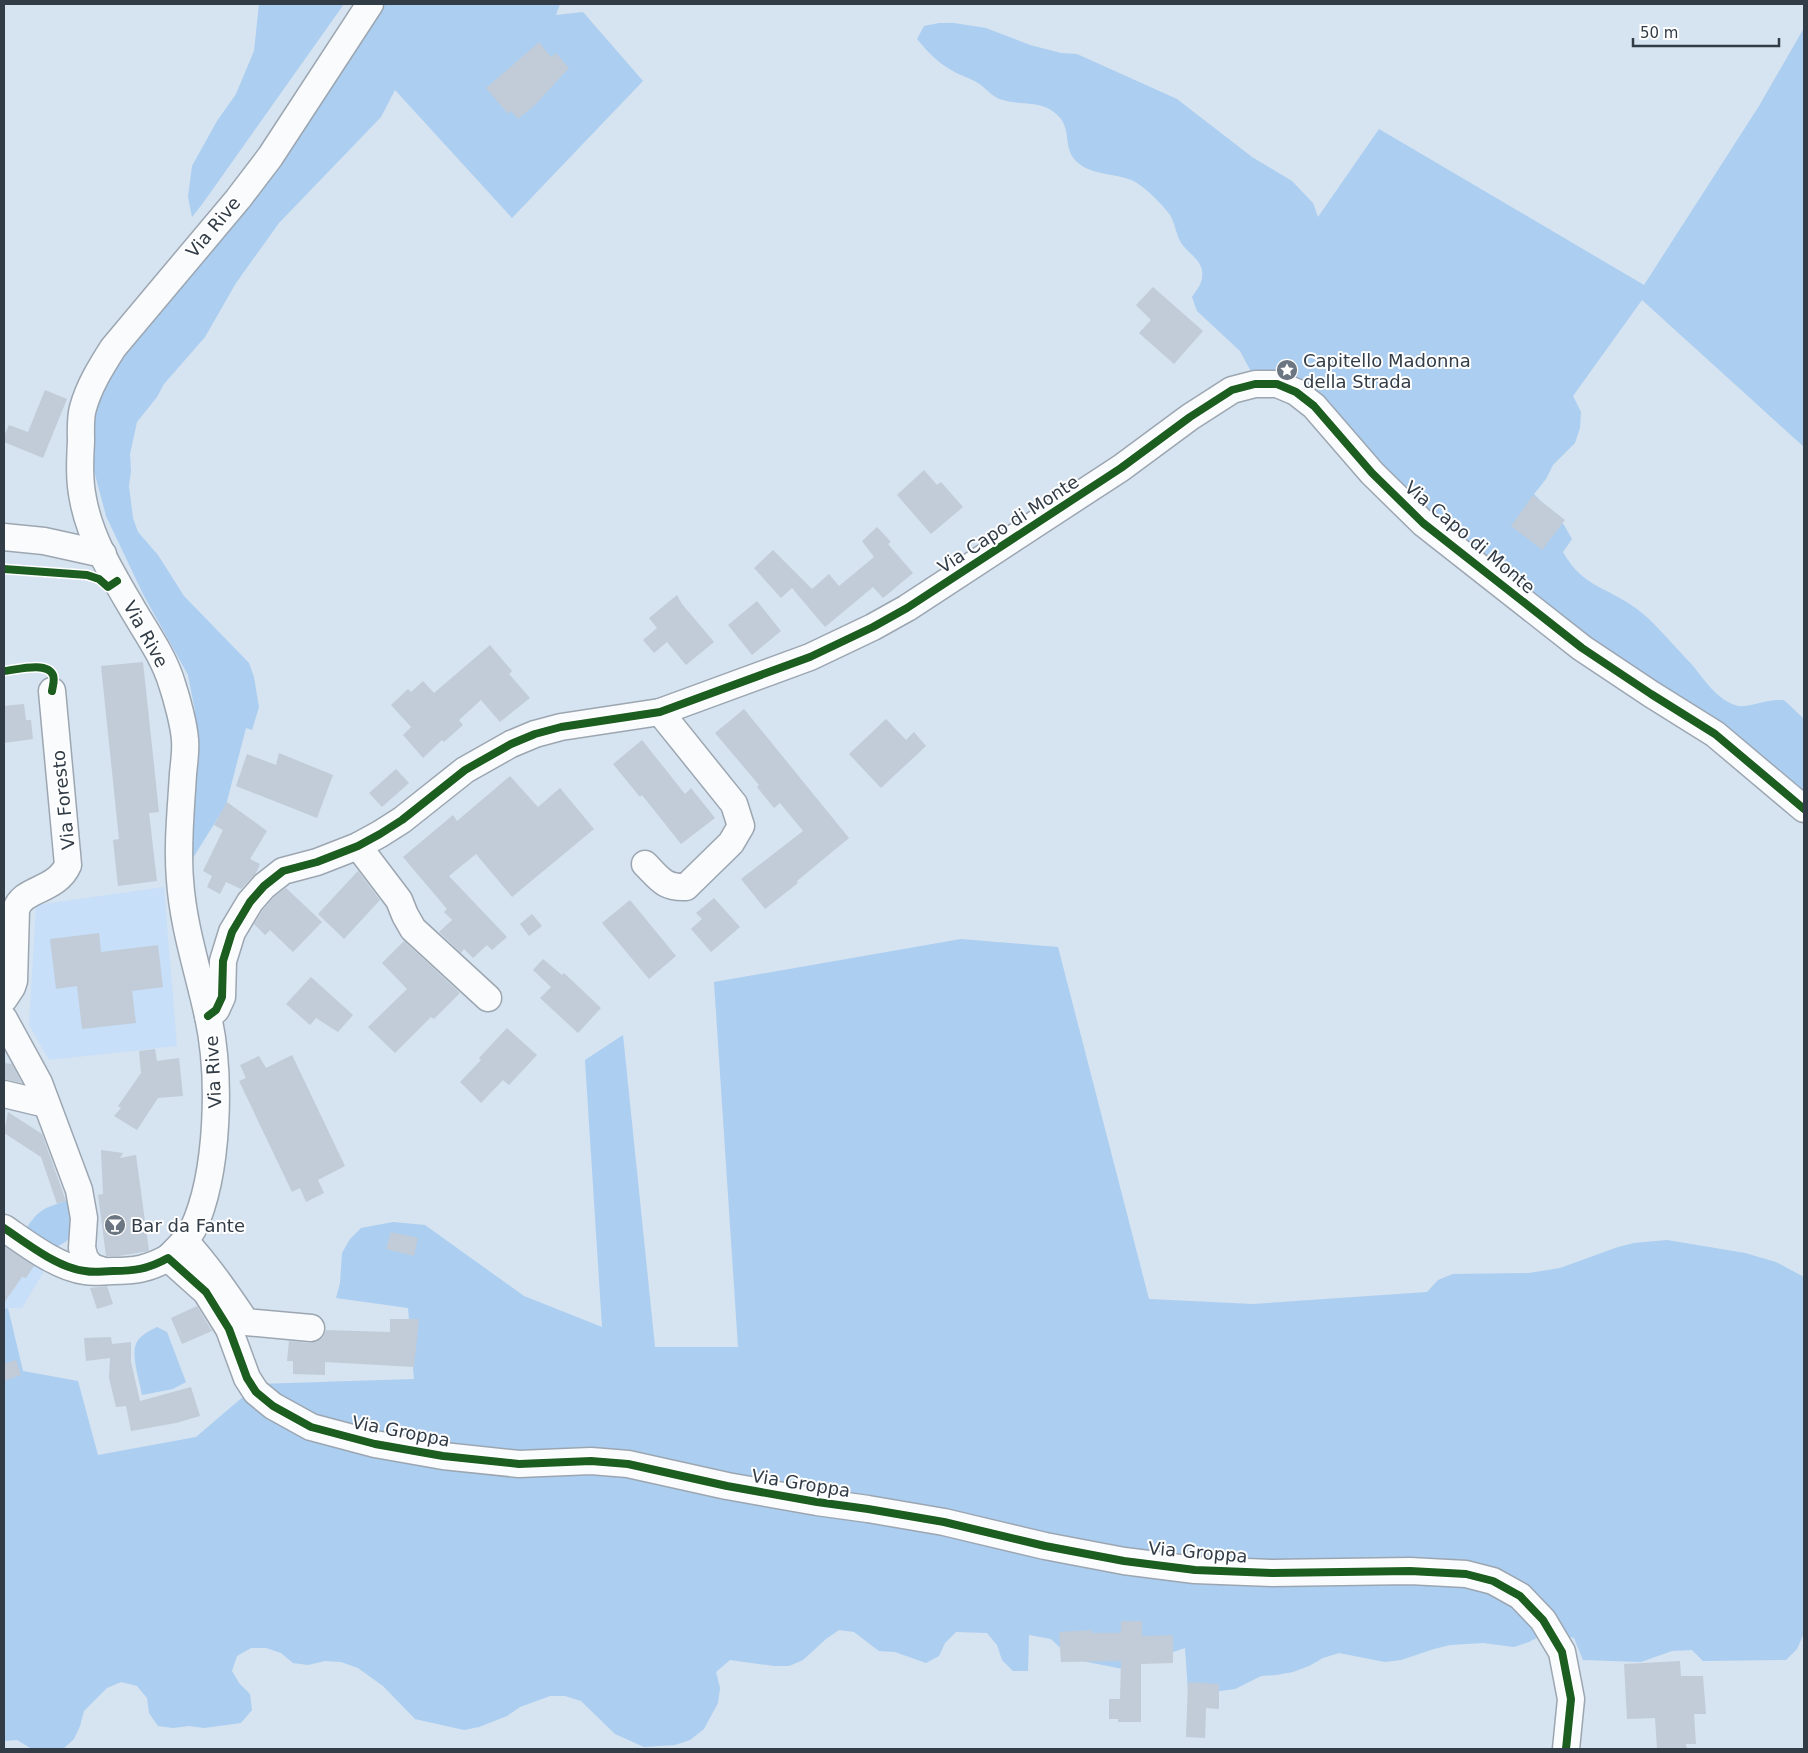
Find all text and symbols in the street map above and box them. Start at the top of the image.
scale bar [1633,15,1779,47]
text: 50 m [1640,24,1678,42]
street label: Via Rive [182,192,244,262]
place label: Capitello Madonna della Strada [1303,350,1471,392]
place icon: Capitello Madonna della Strada [1275,358,1299,382]
street label: Via Capo di Monte [934,471,1082,577]
street label: Via Capo di Monte [1401,476,1539,598]
street label: Via Rive [119,597,173,671]
street label: Via Foresto [47,749,79,851]
street label: Via Rive [201,1035,225,1109]
bar icon: Bar da Fante [103,1213,127,1237]
place label: Bar da Fante [131,1215,245,1236]
street label: Via Groppa [350,1411,452,1451]
street label: Via Groppa [750,1465,852,1501]
street label: Via Groppa [1148,1537,1248,1567]

